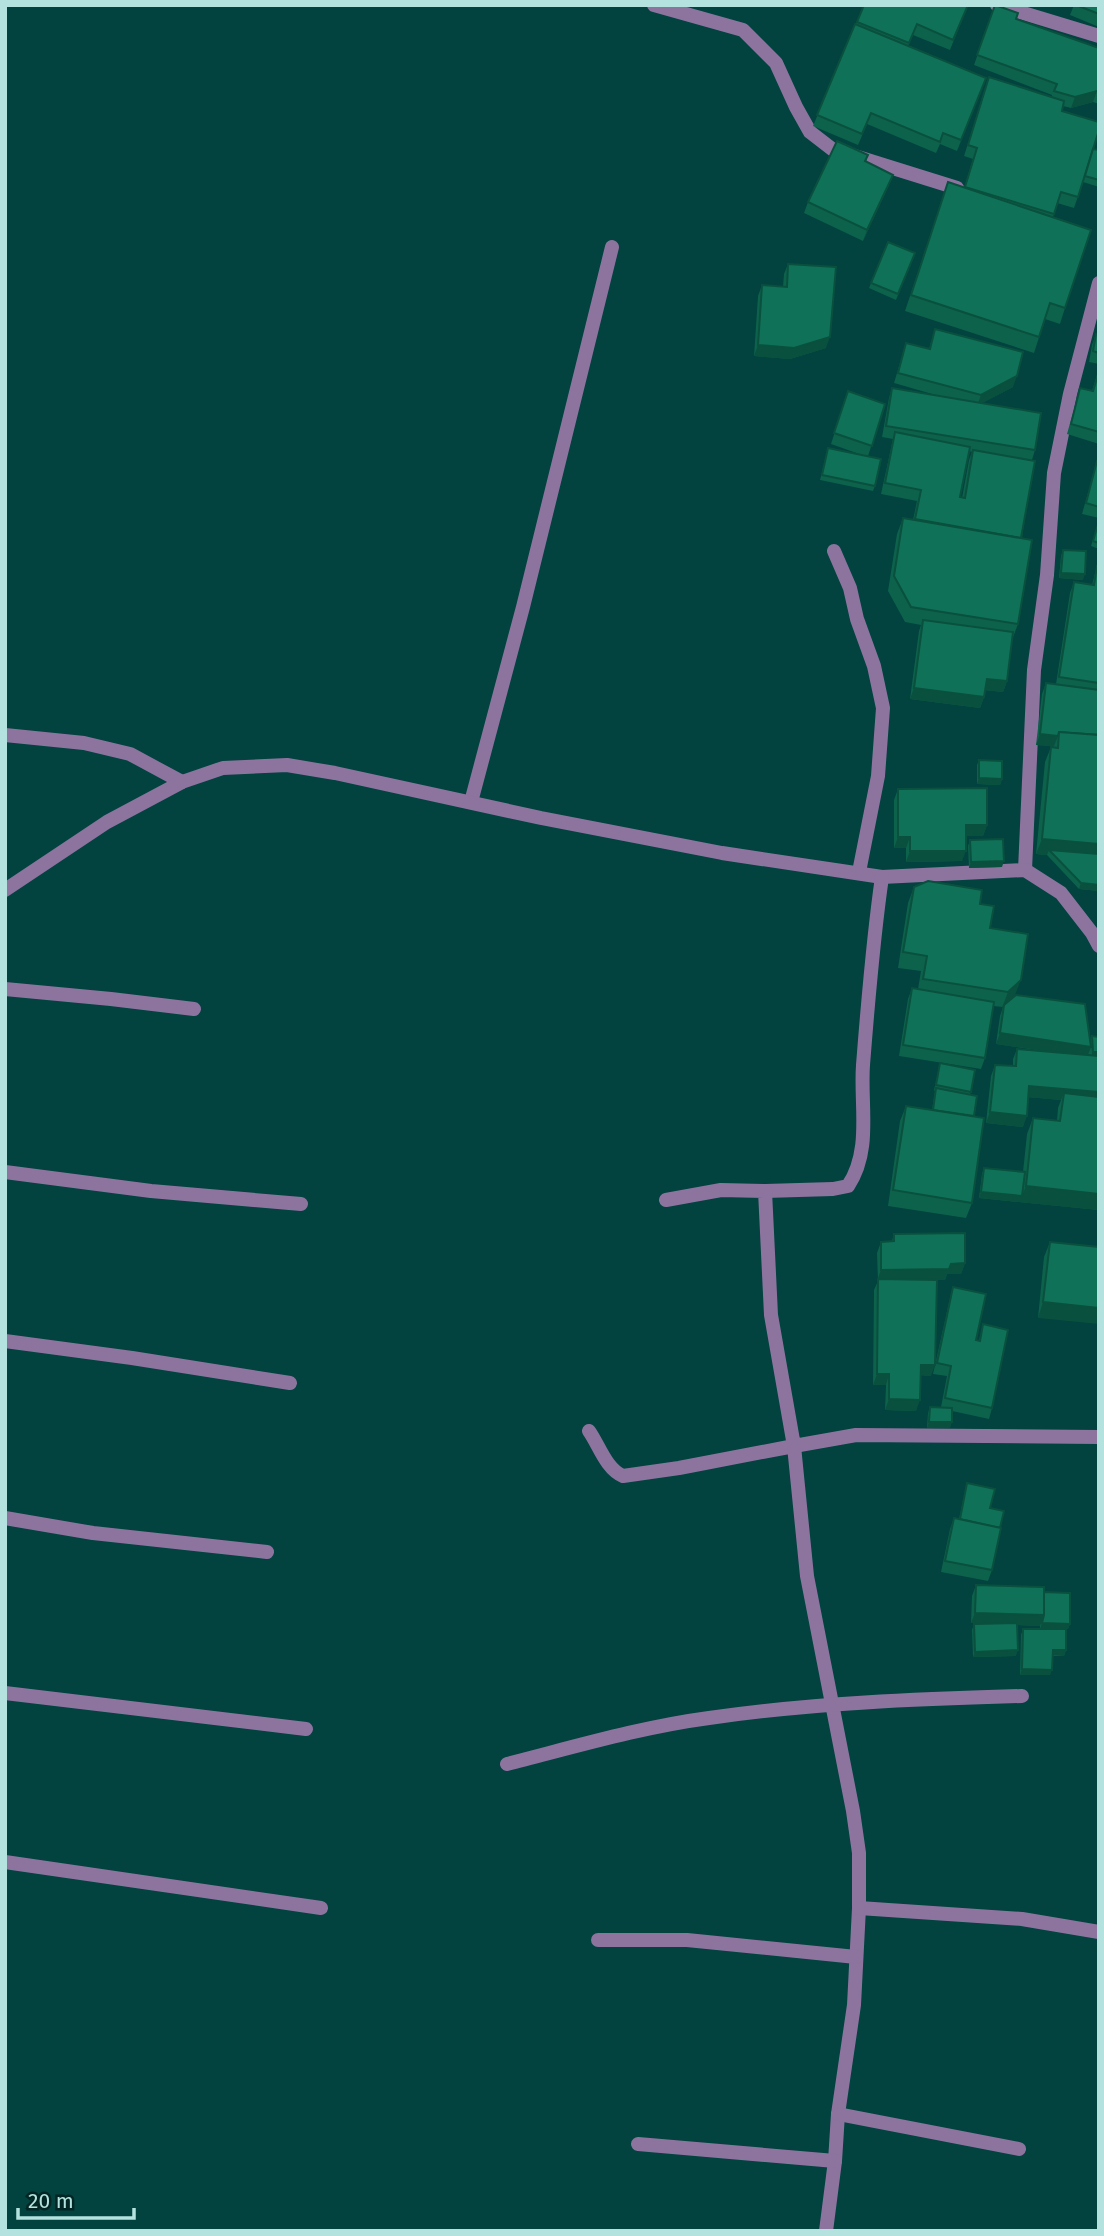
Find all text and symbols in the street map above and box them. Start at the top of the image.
scale bar [18,2176,133,2220]
text: 20 m [28,2188,74,2214]

